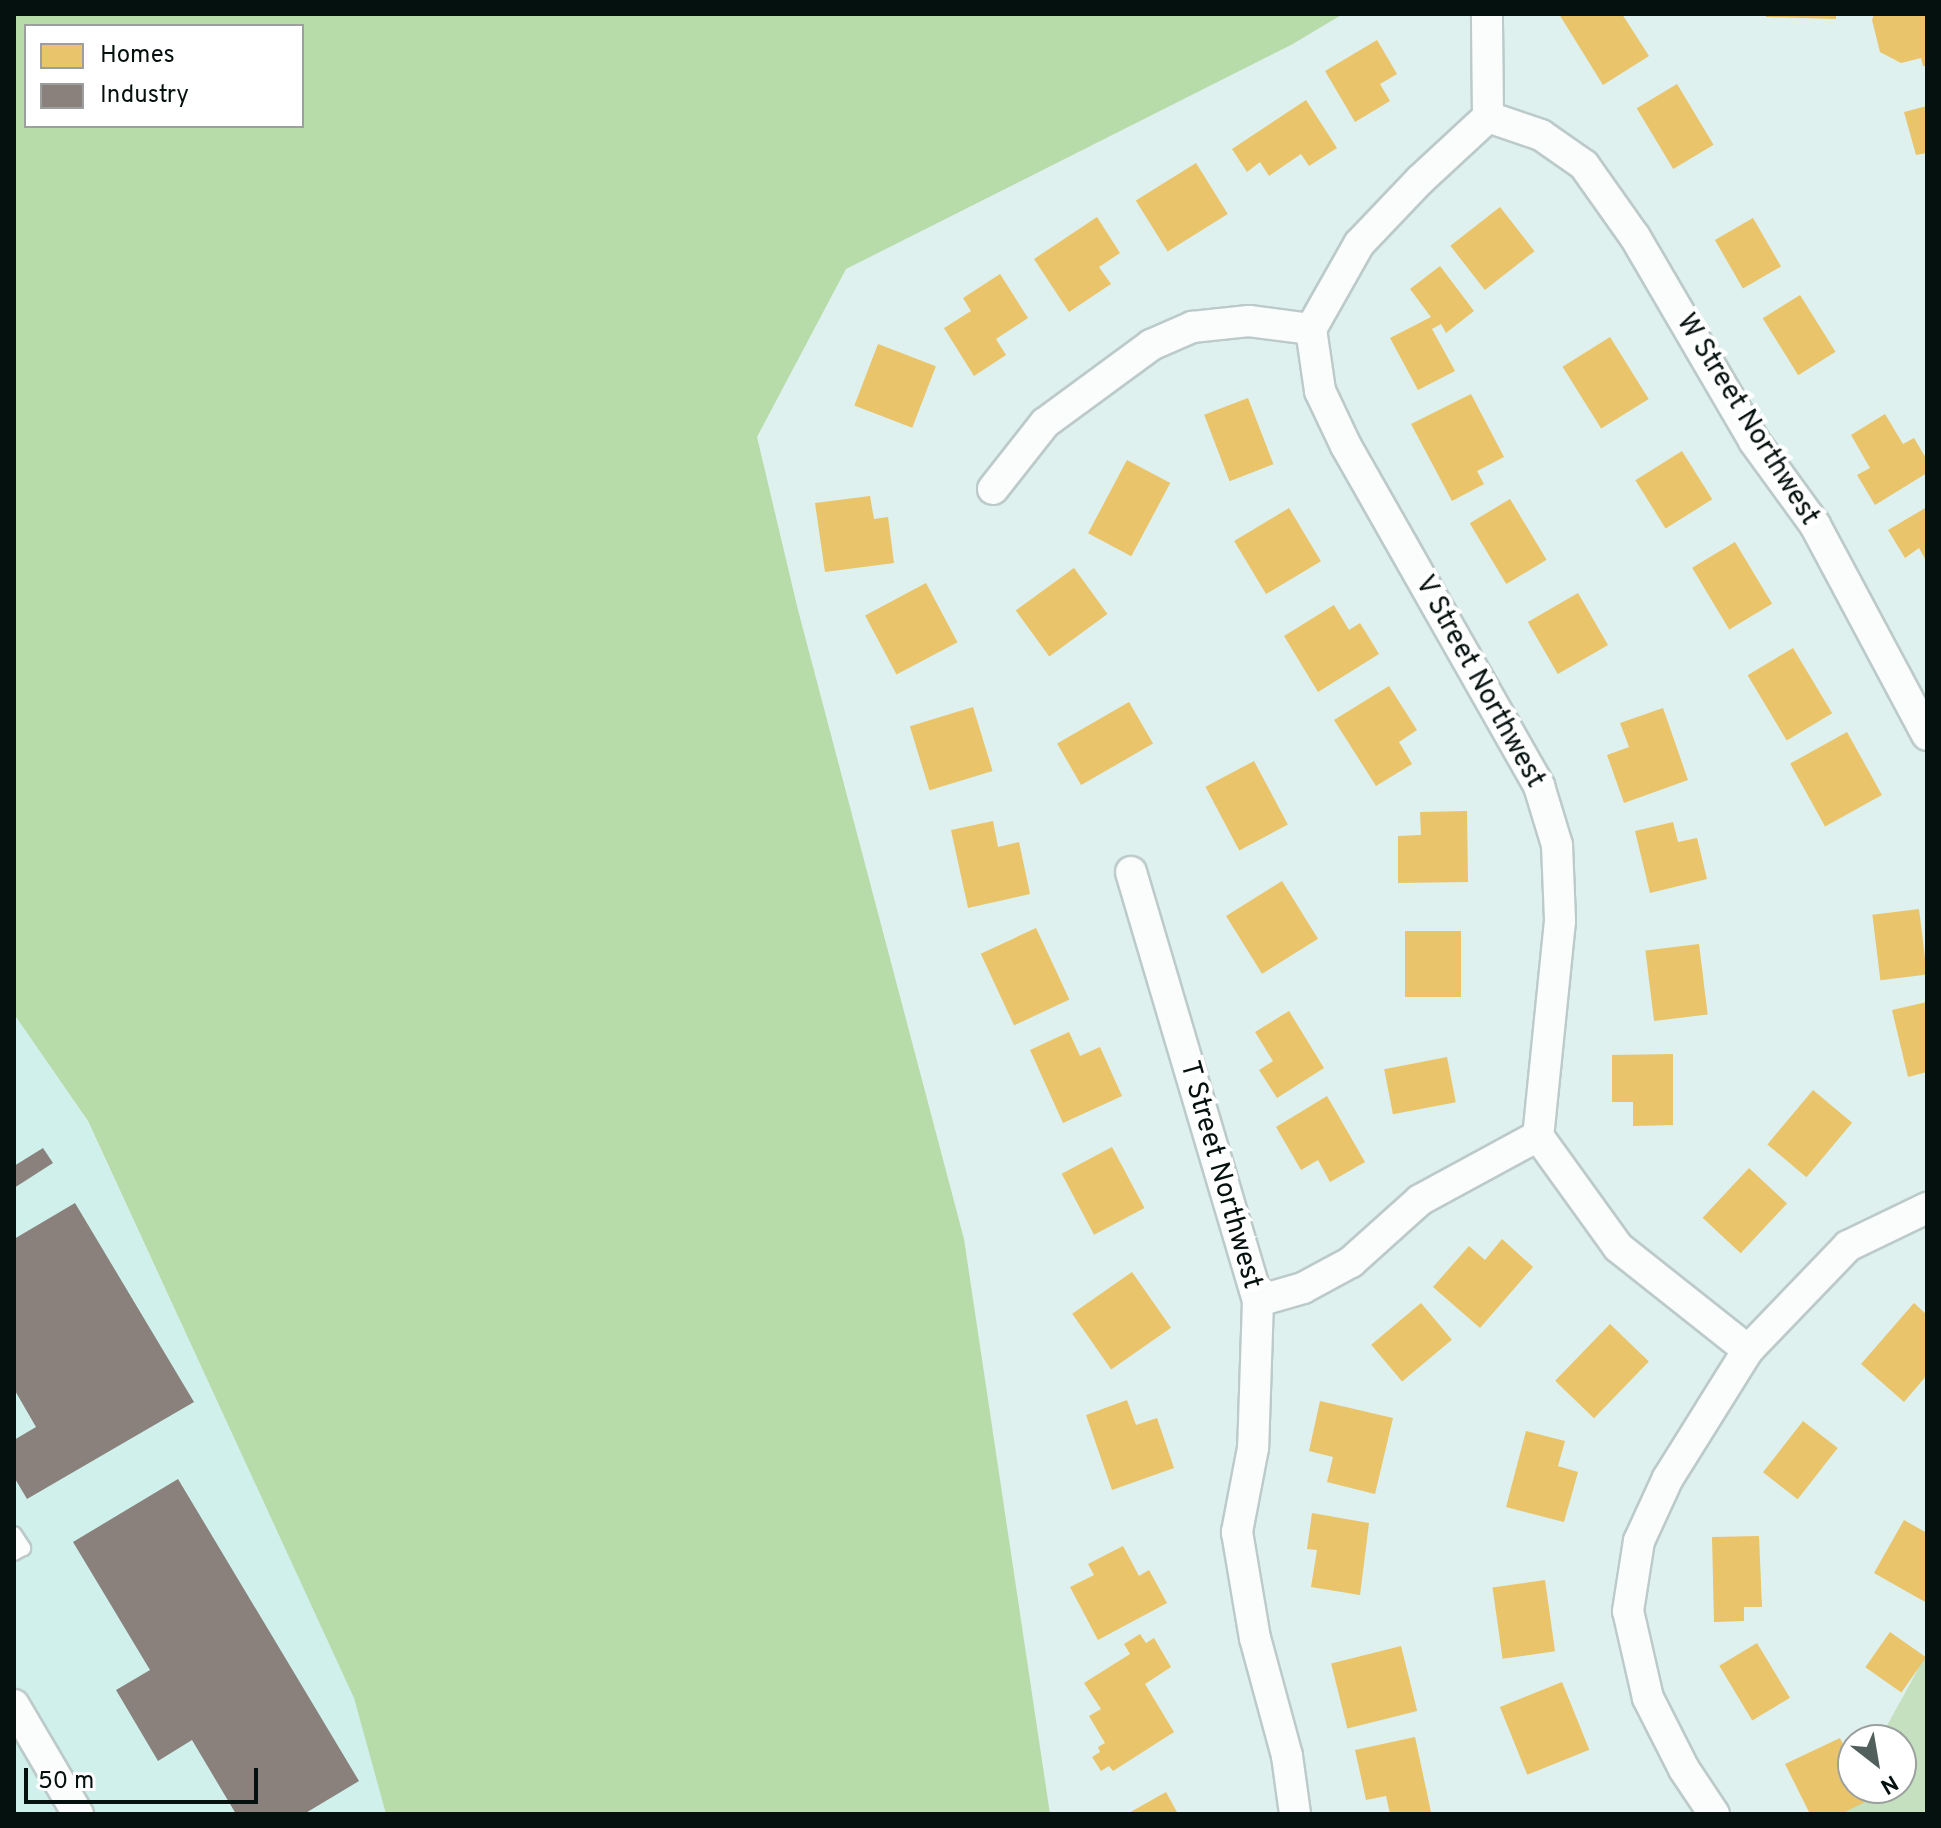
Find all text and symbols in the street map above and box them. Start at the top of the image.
legend [24,24,304,128]
text: Homes [100,41,175,71]
text: Industry [100,81,189,111]
street label: W Street Northwest [1668,308,1826,532]
street label: V Street Northwest [1406,569,1552,795]
street label: T Street Northwest [1171,1057,1269,1293]
north arrow [1837,1724,1917,1804]
scale bar [28,1752,262,1802]
text: 50 m [38,1767,94,1797]
text: N [1875,1768,1902,1799]

